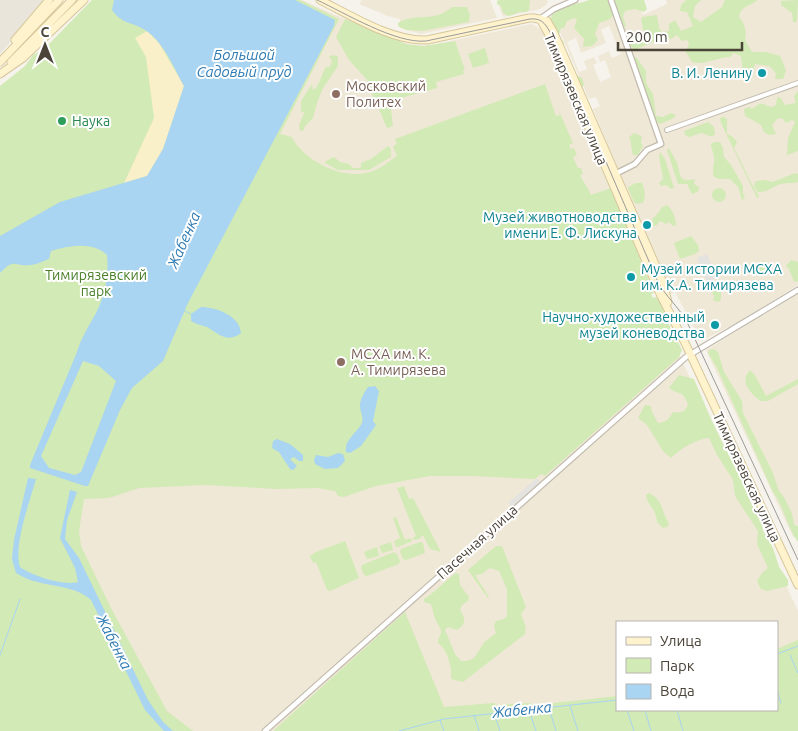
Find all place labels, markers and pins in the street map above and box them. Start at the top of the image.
place label: В. И. Ленину [671,65,752,81]
marker: В. И. Ленину [756,67,768,79]
place label: Московский Политех [346,78,426,110]
marker: Московский Политех [330,88,342,100]
place label: Наука [72,113,110,129]
marker: Наука [56,115,68,127]
place label: Музей животноводства имени Е. Ф. Лискуна [483,209,637,241]
marker: Музей животноводства имени Е. Ф. Лискуна [641,219,653,231]
place label: Музей истории МСХА им. К.А. Тимирязева [641,261,782,293]
marker: Музей истории МСХА им. К.А. Тимирязева [625,271,637,283]
place label: Научно-художественный музей коневодства [542,309,705,341]
marker: Научно-художественный музей коневодства [709,319,721,331]
place label: МСХА им. К. А. Тимирязева [351,346,446,378]
marker: МСХА им. К. А. Тимирязева [335,356,347,368]

